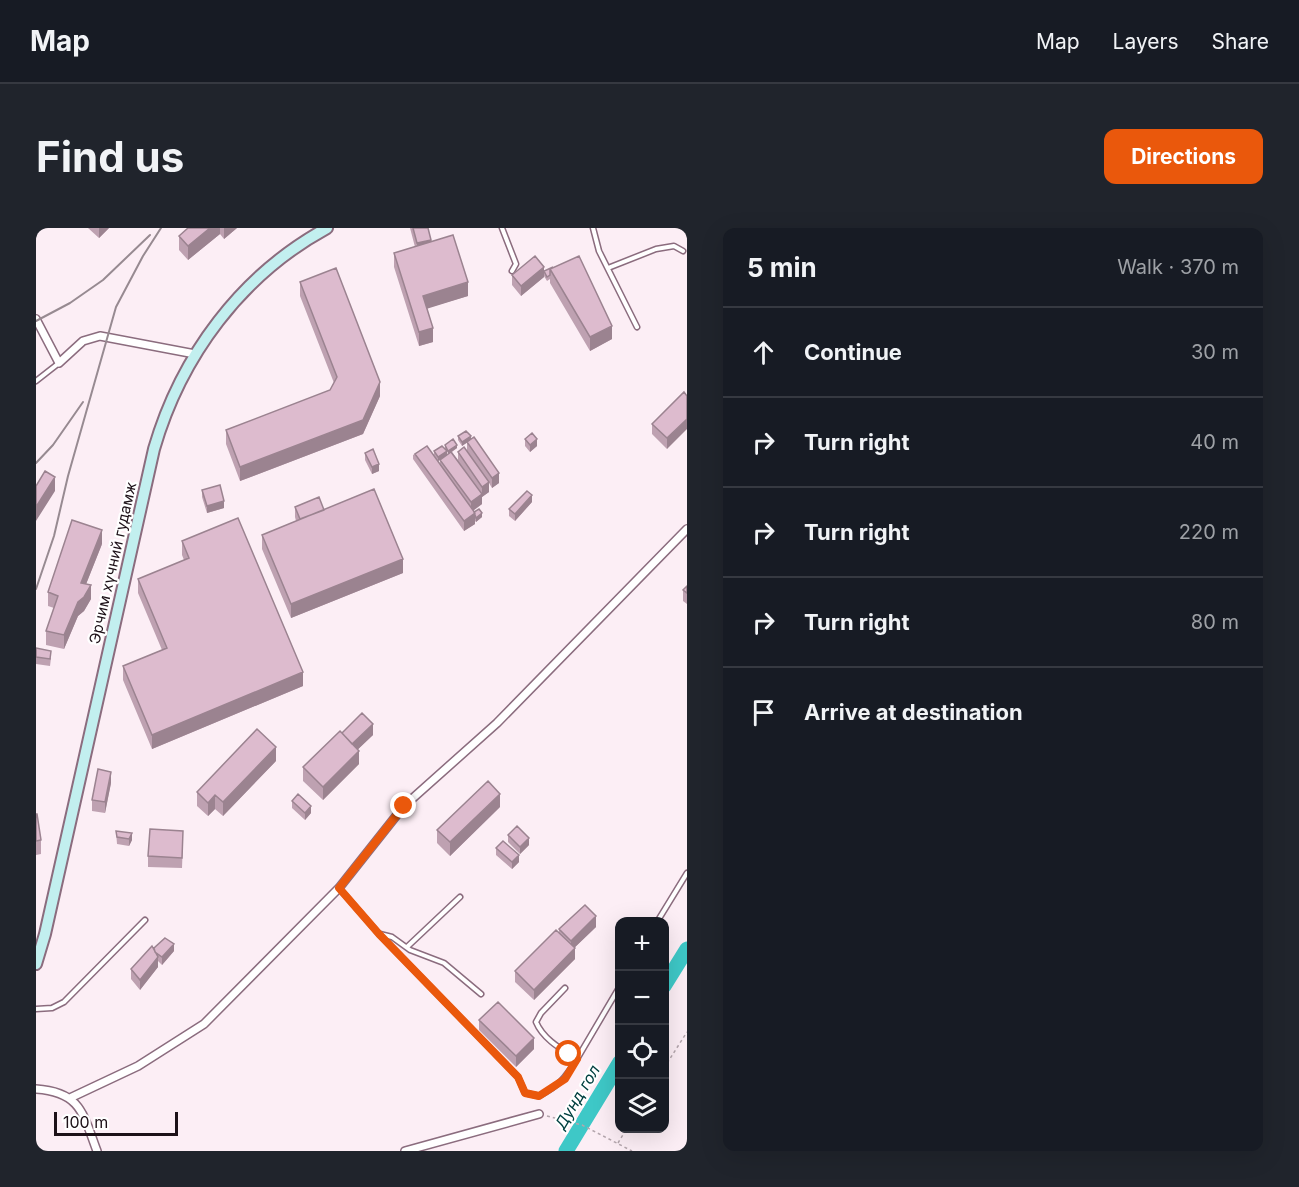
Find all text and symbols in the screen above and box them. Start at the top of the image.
text: Map [30,24,90,58]
text: Map [1036,29,1080,54]
text: Layers [1113,29,1179,54]
text: Share [1212,29,1269,54]
button: Directions [1104,129,1263,184]
text: Find us [36,131,184,182]
text: 5 min [747,252,817,283]
text: Walk · 370 m [1117,255,1239,279]
icon: ahead [747,336,780,369]
text: Continue [804,339,902,365]
text: 30 m [1191,340,1239,364]
icon: right [747,426,780,459]
text: Turn right [804,429,910,455]
text: 40 m [1190,430,1239,454]
street label: Эрчим хүчний гудамж [85,480,140,646]
icon: right [747,516,780,549]
text: Turn right [804,519,910,545]
text: 220 m [1179,520,1239,544]
icon: right [747,606,780,639]
text: Turn right [804,609,910,635]
text: 80 m [1191,610,1239,634]
icon: arrive [747,696,780,729]
text: Arrive at destination [804,699,1023,725]
route end [390,792,416,818]
map controls [615,917,669,1133]
button: + [615,917,669,971]
button: − [615,971,669,1025]
button: locate [615,1025,669,1079]
route start [555,1040,581,1066]
water label: Дунд гол [549,1061,604,1134]
button: layers [615,1079,669,1133]
scale bar [54,1109,178,1136]
text: 100 m [63,1112,108,1132]

